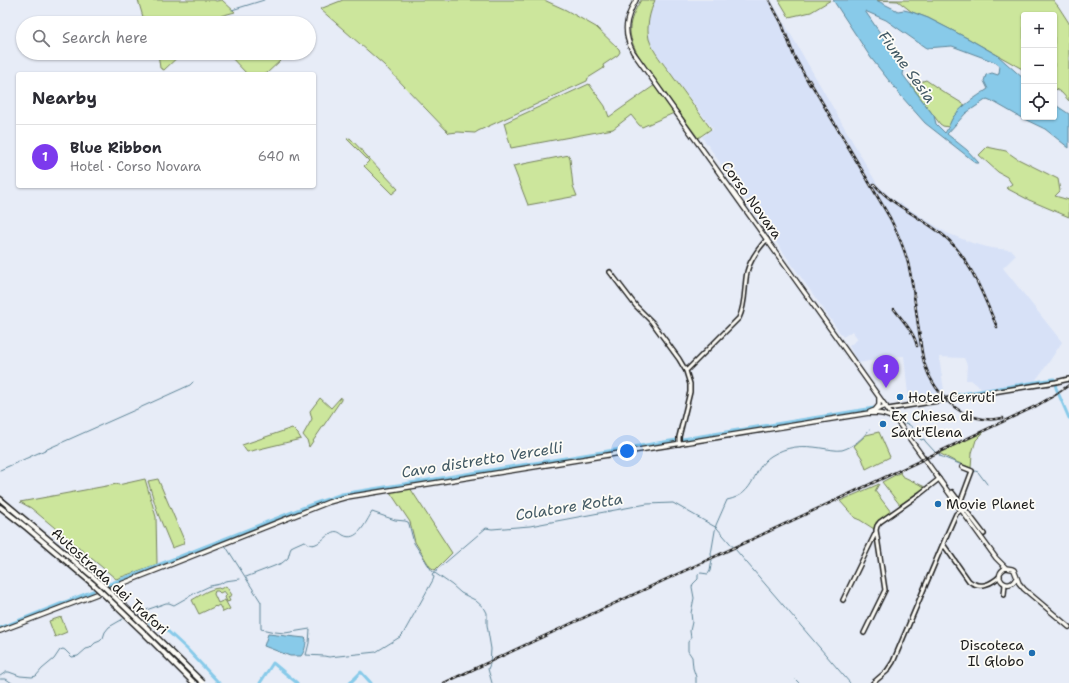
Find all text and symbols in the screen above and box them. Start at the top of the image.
map controls [1021,12,1057,120]
button: + [1021,12,1057,48]
search box [16,16,316,60]
icon: search [30,27,52,49]
water label: Fiume Sesia [874,27,940,107]
text: Search here [62,28,148,48]
button: − [1021,48,1057,84]
button: locate [1021,84,1057,120]
text: Nearby [32,87,97,109]
text: Blue Ribbon [70,138,162,158]
text: 1 [42,148,48,165]
text: 640 m [258,148,300,165]
text: Hotel · Corso Novara [70,158,201,175]
street label: Corso Novara [718,158,786,243]
pin: 1 [873,355,899,388]
place label: Hotel Cerruti [908,388,995,406]
marker: Hotel Cerruti [895,392,905,402]
place label: Ex Chiesa di Sant'Elena [891,407,973,441]
marker: Ex Chiesa di Sant'Elena [878,419,888,429]
water label: Cavo distretto Vercelli [400,437,565,483]
your location [617,441,637,461]
water label: Colatore Rotta [514,489,624,525]
place label: Movie Planet [946,495,1035,513]
marker: Movie Planet [933,499,943,509]
street label: Autostrada dei Trafori [48,524,172,638]
place label: Discoteca Il Globo [960,636,1024,670]
marker: Discoteca Il Globo [1027,648,1037,658]

